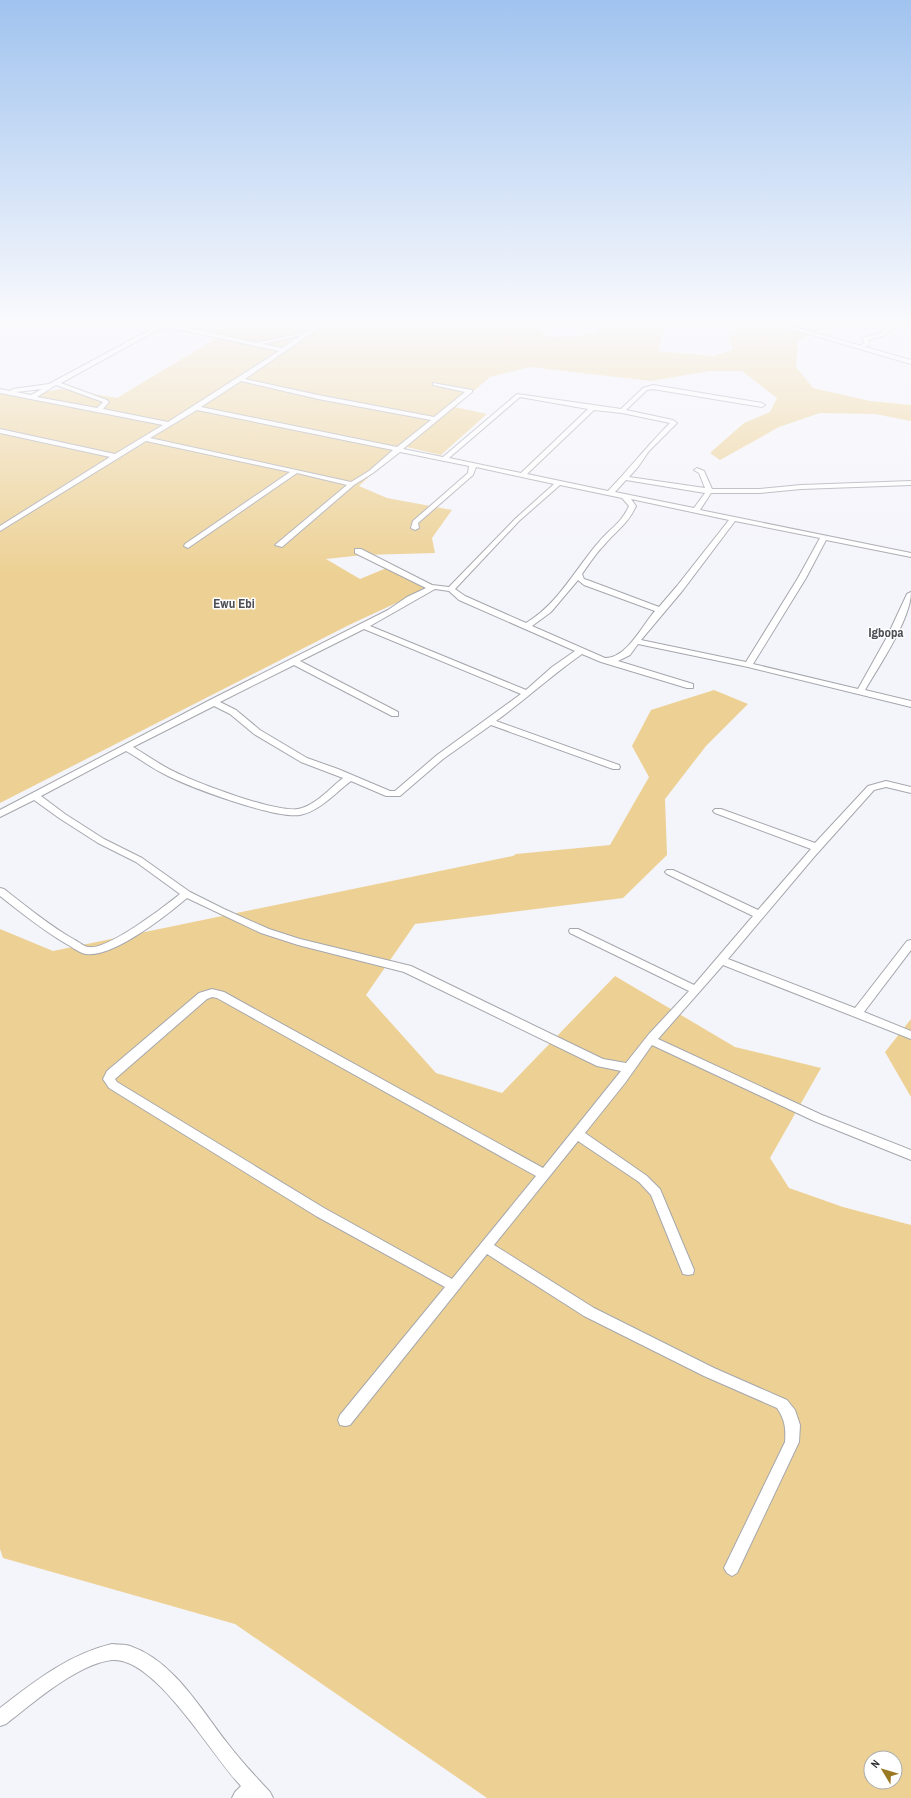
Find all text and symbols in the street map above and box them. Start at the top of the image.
district label: Ewu Ebi [213,595,255,612]
district label: Igbopa [869,624,904,641]
north arrow [863,1750,903,1790]
text: N [868,1757,883,1771]

